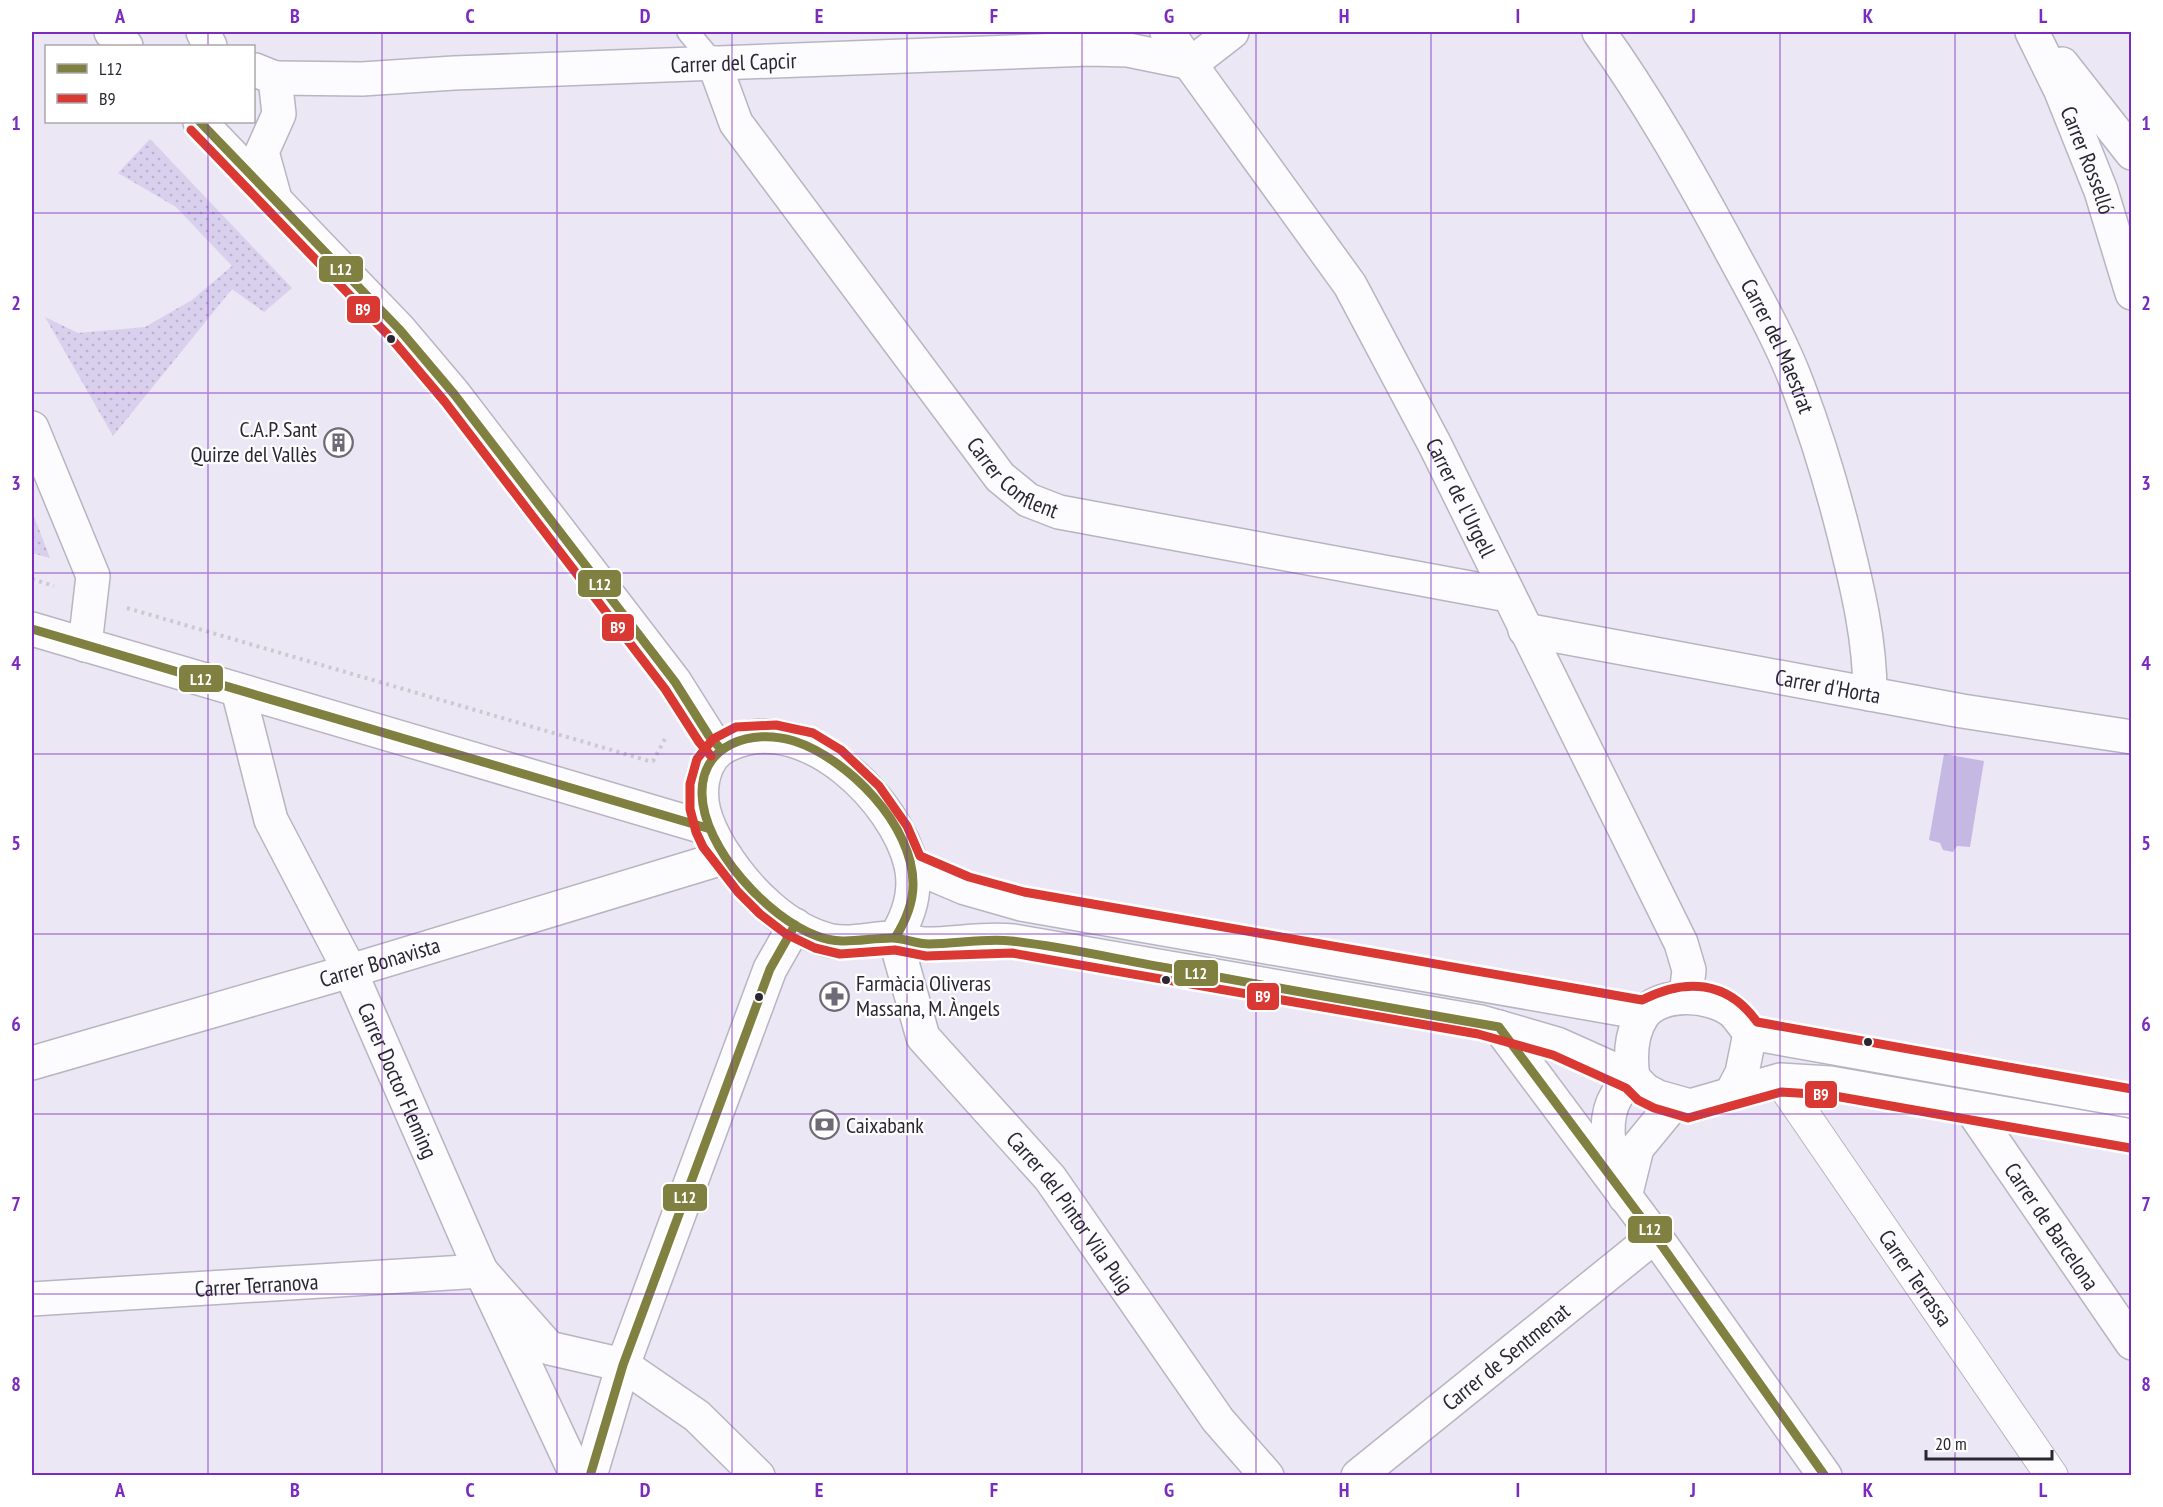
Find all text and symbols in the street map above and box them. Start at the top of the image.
text: A [114,3,126,29]
text: B [290,3,300,29]
text: C [465,3,475,29]
text: D [640,3,651,29]
text: E [815,3,823,29]
text: F [990,3,998,29]
text: G [1164,3,1174,29]
text: H [1339,3,1349,29]
text: I [1516,3,1520,29]
text: J [1689,3,1696,29]
text: K [1863,3,1874,29]
text: L [2039,3,2048,29]
legend [45,45,255,123]
street label: Carrer del Capcir [670,46,797,79]
text: L12 [99,57,123,80]
text: B9 [99,87,116,110]
street label: Carrer Rosselló [2055,102,2121,217]
text: 1 [11,110,21,136]
text: 1 [2141,110,2151,136]
line badge: L12 [318,255,364,283]
text: L12 [330,259,352,279]
street label: Carrer del Maestrat [1735,274,1821,417]
text: 2 [11,290,21,316]
text: 2 [2141,290,2151,316]
line badge: B9 [346,295,381,324]
text: B9 [355,299,371,319]
unlabelled marker [385,333,397,345]
place label: C.A.P. Sant Quirze del Vallès [190,415,317,468]
building icon: C.A.P. Sant Quirze del Vallès [322,426,354,458]
street label: Carrer Conflent [961,431,1062,524]
street label: Carrer de l'Urgell [1420,433,1503,562]
text: 3 [11,470,21,496]
text: 3 [2141,470,2151,496]
line badge: L12 [577,569,622,598]
text: L12 [589,574,611,594]
line badge: B9 [601,613,635,642]
text: B9 [610,617,626,637]
text: 4 [11,650,21,676]
text: 4 [2141,650,2151,676]
street label: Carrer d'Horta [1773,663,1883,710]
line badge: L12 [178,664,224,693]
text: L12 [190,669,212,689]
text: 5 [11,830,21,856]
text: 5 [2141,830,2151,856]
street label: Carrer Bonavista [316,931,443,993]
line badge: L12 [1173,959,1219,987]
text: L12 [1185,963,1207,983]
place label: Farmàcia Oliveras Massana, M. Àngels [856,969,1000,1022]
unlabelled marker [1160,974,1172,986]
pharmacy icon: Farmàcia Oliveras Massana, M. Àngels [819,980,851,1012]
line badge: B9 [1246,982,1280,1011]
text: B9 [1255,986,1271,1006]
unlabelled marker [753,991,765,1003]
street label: Carrer Doctor Fleming [352,998,444,1163]
text: 6 [11,1011,21,1037]
text: 6 [2141,1011,2151,1037]
unlabelled marker [1862,1036,1874,1048]
line badge: B9 [1804,1080,1838,1109]
text: B9 [1813,1084,1829,1104]
bank icon: Caixabank [809,1109,841,1141]
place label: Caixabank [846,1111,924,1139]
street label: Carrer del Pintor Vila Puig [1000,1125,1140,1299]
street label: Carrer de Barcelona [1998,1157,2105,1295]
line badge: L12 [662,1183,708,1212]
text: L12 [674,1187,696,1207]
text: 7 [11,1191,21,1217]
text: 7 [2141,1191,2151,1217]
line badge: L12 [1627,1215,1673,1244]
text: L12 [1639,1219,1661,1239]
street label: Carrer Terrassa [1873,1224,1959,1332]
street label: Carrer Terranova [194,1267,319,1303]
street label: Carrer de Sentmenat [1436,1297,1575,1416]
text: 8 [11,1371,21,1397]
text: 8 [2141,1371,2151,1397]
scale bar [1926,1423,2052,1461]
text: 20 m [1935,1432,1967,1455]
text: A [114,1477,126,1503]
text: B [290,1477,300,1503]
text: C [465,1477,475,1503]
text: D [640,1477,651,1503]
text: E [815,1477,823,1503]
text: F [990,1477,998,1503]
text: G [1164,1477,1174,1503]
text: H [1339,1477,1349,1503]
text: I [1516,1477,1520,1503]
text: J [1689,1477,1696,1503]
text: K [1863,1477,1874,1503]
text: L [2039,1477,2048,1503]

